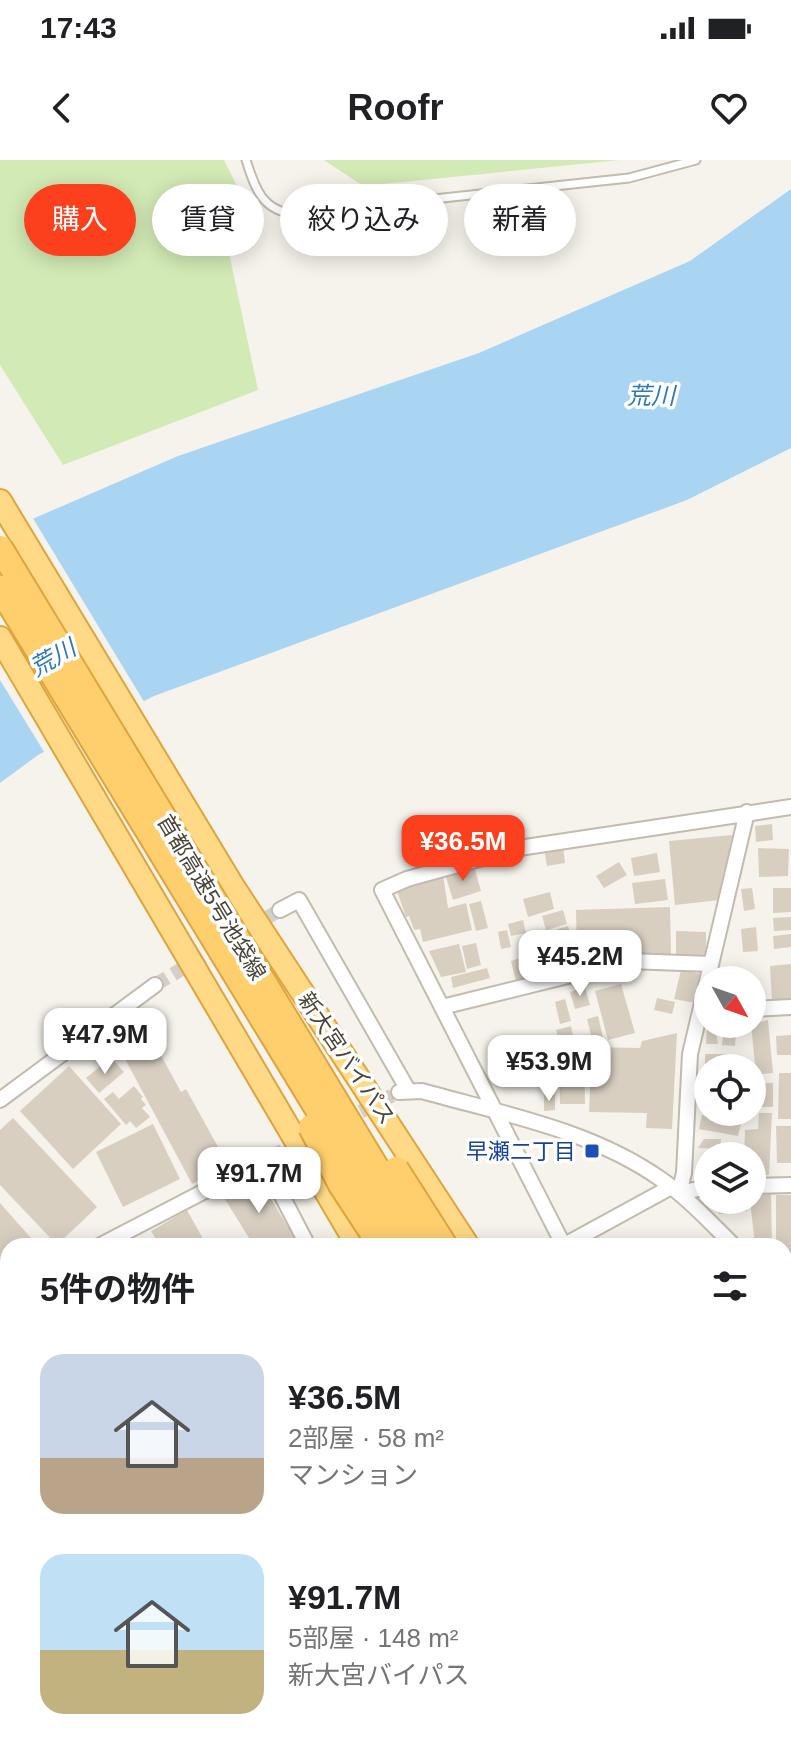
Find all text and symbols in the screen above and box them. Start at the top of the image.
text: 17:43 [40,11,117,44]
icon: back [40,86,84,130]
icon: heart [707,86,751,130]
text: Roofr [348,87,443,128]
chip: 購入 [24,184,136,256]
chip: 賃貸 [152,184,264,256]
chip: 絞り込み [280,184,448,256]
chip: 新着 [464,184,576,256]
water label: 荒川 [627,382,678,409]
water label: 荒川 [25,632,83,681]
street label: 首都高速5号池袋線 [152,810,271,984]
pin: ¥36.5M [398,815,528,883]
text: ¥36.5M [420,826,506,856]
pin: ¥45.2M [515,930,645,998]
text: ¥45.2M [537,941,623,971]
north arrow [694,966,766,1038]
map controls [694,966,766,1214]
street label: 新大宮バイパス [293,988,400,1129]
pin: ¥47.9M [40,1008,170,1076]
text: ¥47.9M [62,1019,148,1049]
pin: ¥53.9M [484,1035,614,1103]
text: ¥53.9M [506,1046,592,1076]
button: locate [694,1054,766,1126]
place label: 早瀬二丁目 [466,1139,576,1164]
marker: 早瀬二丁目 [583,1142,601,1160]
button: layers [694,1142,766,1214]
pin: ¥91.7M [194,1147,324,1215]
text: ¥91.7M [216,1158,302,1188]
icon: filters [708,1264,752,1308]
text: 5件の物件 [40,1270,195,1308]
text: ¥36.5M [288,1378,401,1416]
icon: home [104,1386,200,1482]
text: 2部屋 · 58 m² [288,1423,444,1453]
text: マンション [288,1460,418,1490]
text: ¥91.7M [288,1578,401,1616]
icon: home [104,1586,200,1682]
text: 5部屋 · 148 m² [288,1623,459,1653]
text: 新大宮バイパス [288,1660,469,1690]

